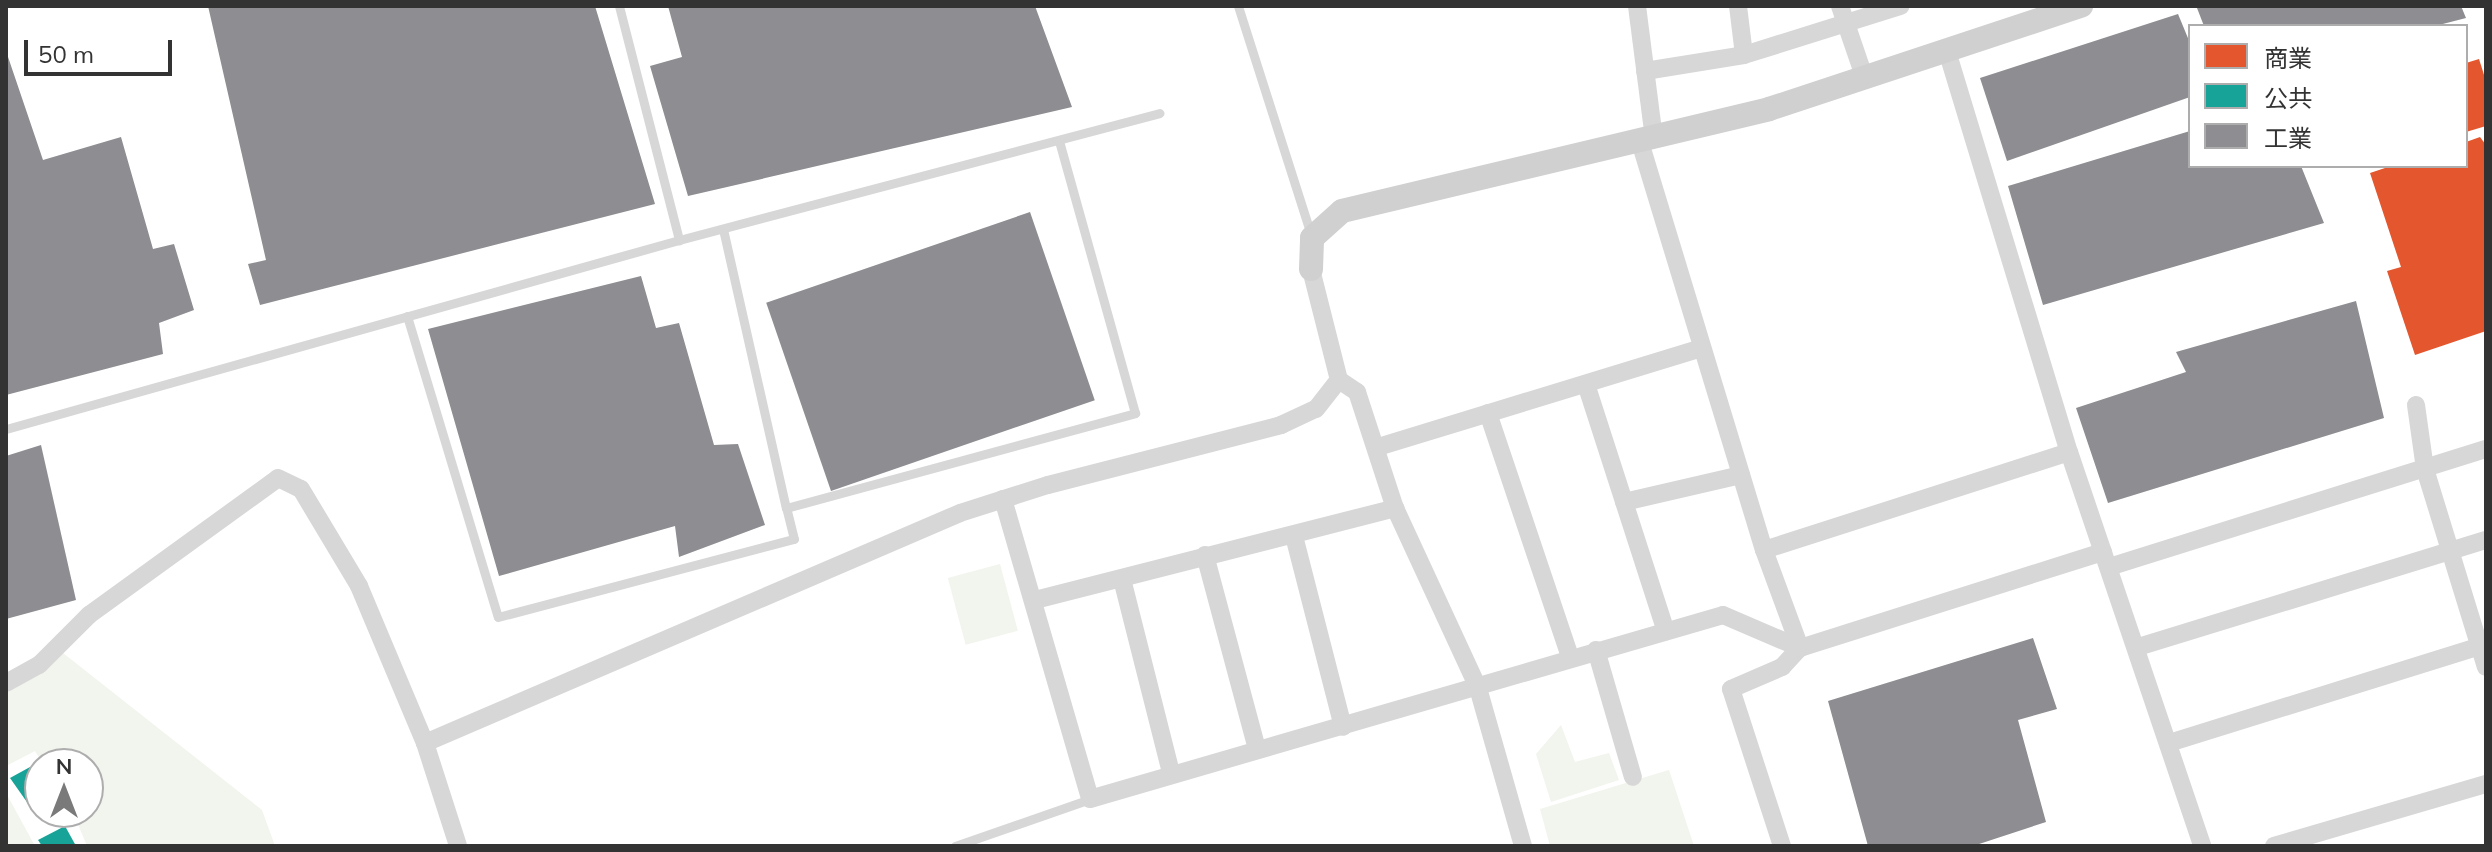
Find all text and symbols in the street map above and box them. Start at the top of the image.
scale bar [28,24,176,74]
legend [2188,24,2468,168]
text: 50 m [38,39,94,69]
text: 商業 [2264,43,2312,73]
text: 公共 [2264,83,2312,113]
text: 工業 [2264,123,2312,153]
north arrow [24,748,104,828]
text: N [56,752,72,780]

